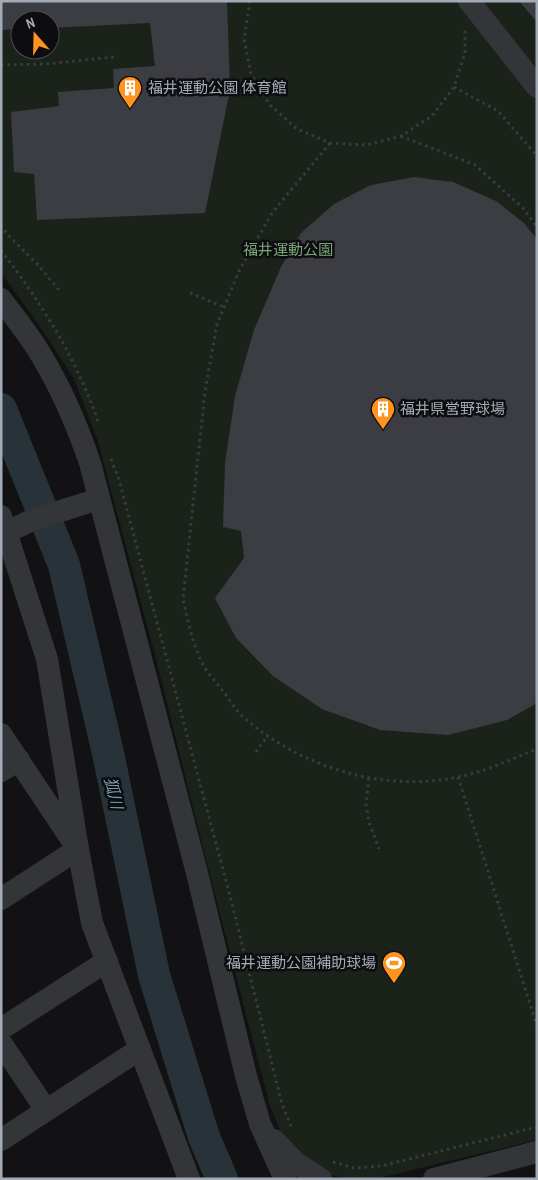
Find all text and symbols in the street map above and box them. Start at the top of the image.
north arrow [10,10,60,60]
text: N [24,13,38,33]
building icon: 福井運動公園 体育館 [117,75,143,109]
place label: 福井運動公園 体育館 [148,77,286,98]
park label: 福井運動公園 [243,239,333,260]
building icon: 福井県営野球場 [370,396,396,430]
place label: 福井県営野球場 [400,398,505,419]
water label: 狐川 [100,775,129,813]
sports icon: 福井運動公園補助球場 [381,950,407,984]
place label: 福井運動公園補助球場 [226,952,376,973]

